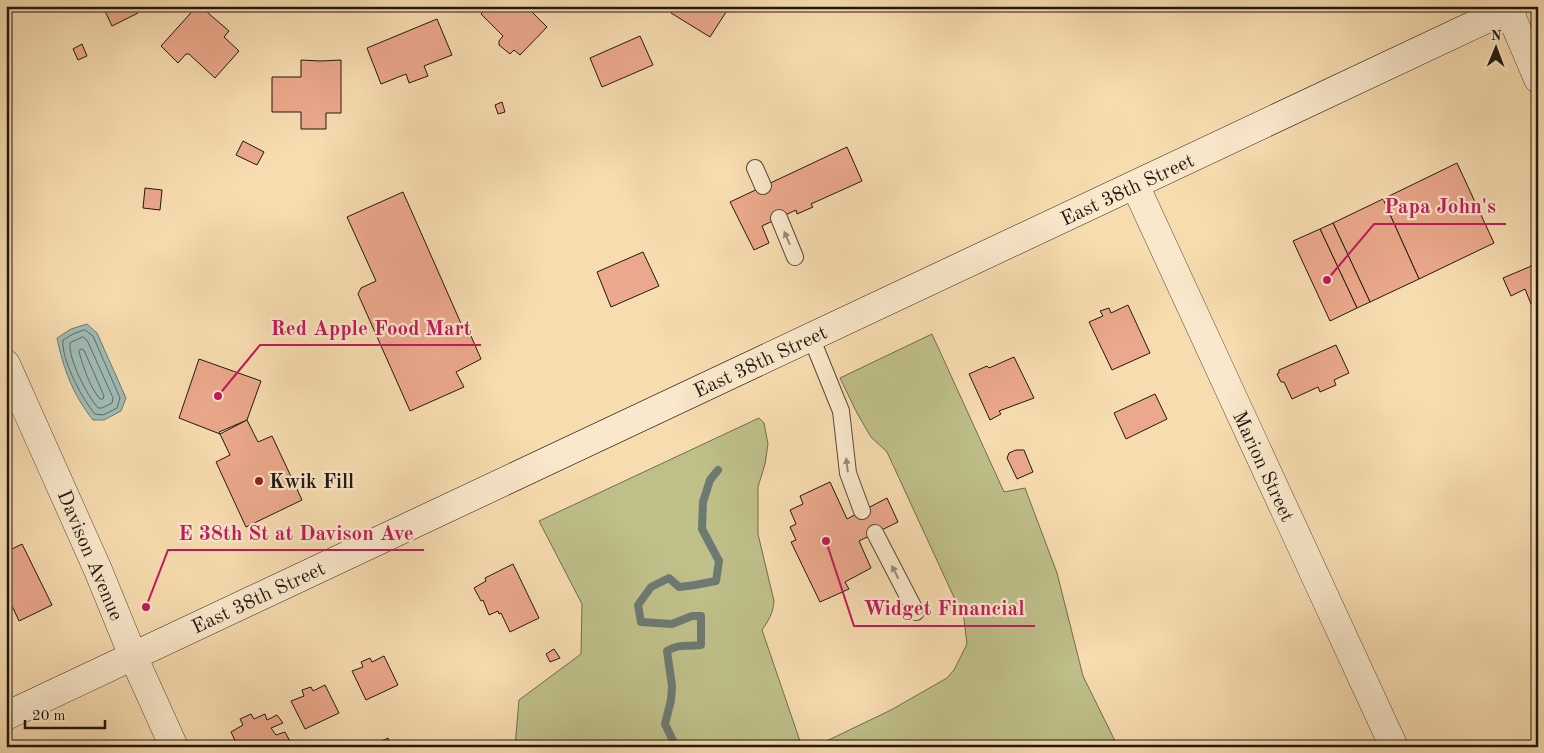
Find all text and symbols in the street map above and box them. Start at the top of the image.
north arrow [1472,22,1522,72]
text: N [1491,29,1502,43]
street label: East 38th Street [1058,151,1198,230]
callout: Papa John's [1374,188,1506,224]
text: Papa John's [1384,197,1496,218]
one-way arrow [783,230,791,245]
callout: Red Apple Food Mart [260,309,481,345]
text: Red Apple Food Mart [271,319,472,340]
street label: East 38th Street [691,323,831,402]
street label: Marion Street [1228,408,1297,525]
one-way arrow [843,457,851,473]
place label: Kwik Fill [269,473,354,493]
marker: Kwik Fill [253,475,265,487]
street label: Davison Avenue [53,488,126,624]
callout: E 38th St at Davison Ave [168,514,424,550]
text: E 38th St at Davison Ave [178,524,414,545]
street label: East 38th Street [189,559,329,638]
one-way arrow [891,565,899,580]
callout: Widget Financial [854,590,1035,626]
text: Widget Financial [863,599,1025,620]
scale bar [25,698,105,730]
text: 20 m [32,709,66,724]

